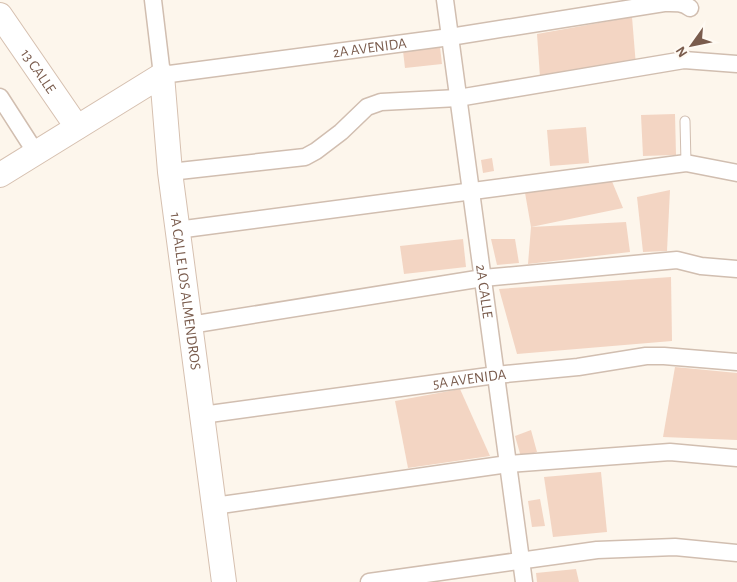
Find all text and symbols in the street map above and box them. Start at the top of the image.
north arrow [667,20,717,70]
street label: 2A AVENIDA [332,36,408,60]
text: N [673,44,690,59]
street label: 13 CALLE [18,46,58,96]
street label: 1A CALLE LOS ALMENDROS [167,212,203,371]
street label: 2A CALLE [473,264,495,319]
street label: 5A AVENIDA [432,367,507,392]

